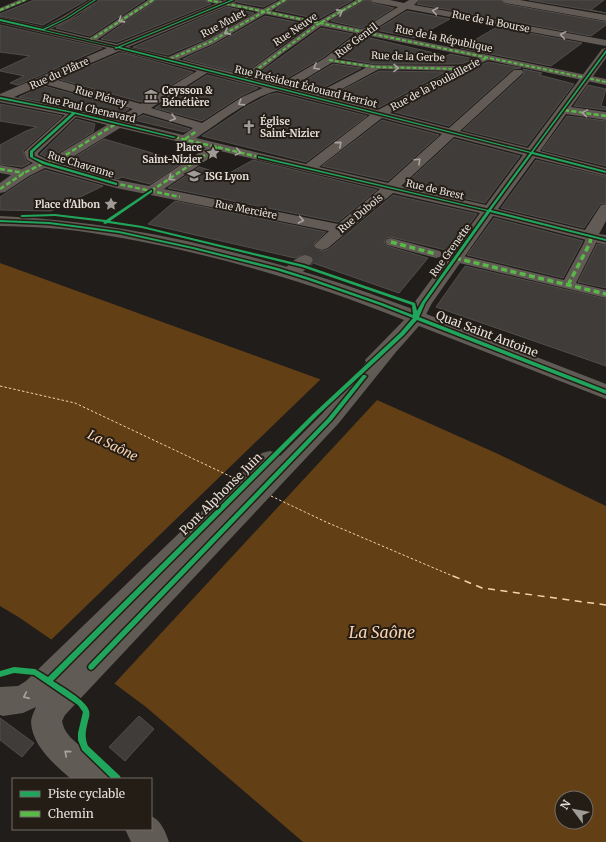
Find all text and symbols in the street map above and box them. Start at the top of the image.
street label: Rue Mulet [199,6,248,41]
one-way arrow [432,7,438,16]
street label: Rue de la Bourse [451,8,531,35]
one-way arrow [336,9,343,16]
street label: Rue Neuve [271,10,320,49]
one-way arrow [118,16,125,23]
street label: Rue Gentil [332,20,380,61]
street label: Rue de la République [394,22,494,55]
one-way arrow [224,28,231,35]
one-way arrow [560,31,566,39]
street label: Rue de la Gerbe [371,49,445,64]
street label: Rue du Plâtre [28,55,91,92]
street label: Rue de la Poulaillerie [388,55,482,114]
street label: Rue Président Édouard Herriot [233,62,379,111]
one-way arrow [313,63,320,70]
one-way arrow [393,64,399,72]
street label: Rue Pléney [74,83,128,110]
place label: Ceysson & Bénétière [162,84,213,109]
museum icon: Ceysson & Bénétière [143,88,159,104]
street label: Rue Paul Chenavard [41,91,137,126]
one-way arrow [239,99,246,106]
one-way arrow [582,109,588,118]
one-way arrow [169,113,176,122]
place label: Église Saint-Nizier [260,114,320,140]
church icon: Église Saint-Nizier [241,119,257,135]
place label: Place Saint-Nizier [142,141,203,166]
one-way arrow [335,141,342,148]
place icon: Place Saint-Nizier [205,145,221,161]
one-way arrow [235,147,241,155]
street label: Rue Chavanne [46,148,115,181]
one-way arrow [413,158,421,166]
school or university icon: ISG Lyon [186,168,202,184]
place label: ISG Lyon [205,170,249,183]
one-way arrow [168,173,175,181]
street label: Rue de Brest [404,176,465,203]
street label: Rue Dubois [335,191,385,236]
place icon: Place d'Albon [103,196,119,212]
street label: Rue Mercière [214,197,278,222]
place label: Place d'Albon [35,198,100,211]
one-way arrow [298,215,304,223]
street label: Rue Grenette [427,221,474,279]
street label: Quai Saint Antoine [434,307,540,360]
water label: La Saône [85,426,141,465]
street label: Pont Alphonse Juin [176,449,265,538]
water label: La Saône [349,622,415,642]
one-way arrow [23,692,30,700]
one-way arrow [64,751,72,758]
legend [12,778,152,830]
text: Piste cyclable [48,786,125,801]
north arrow [554,790,594,830]
text: N [557,797,574,812]
text: Chemin [48,806,94,821]

